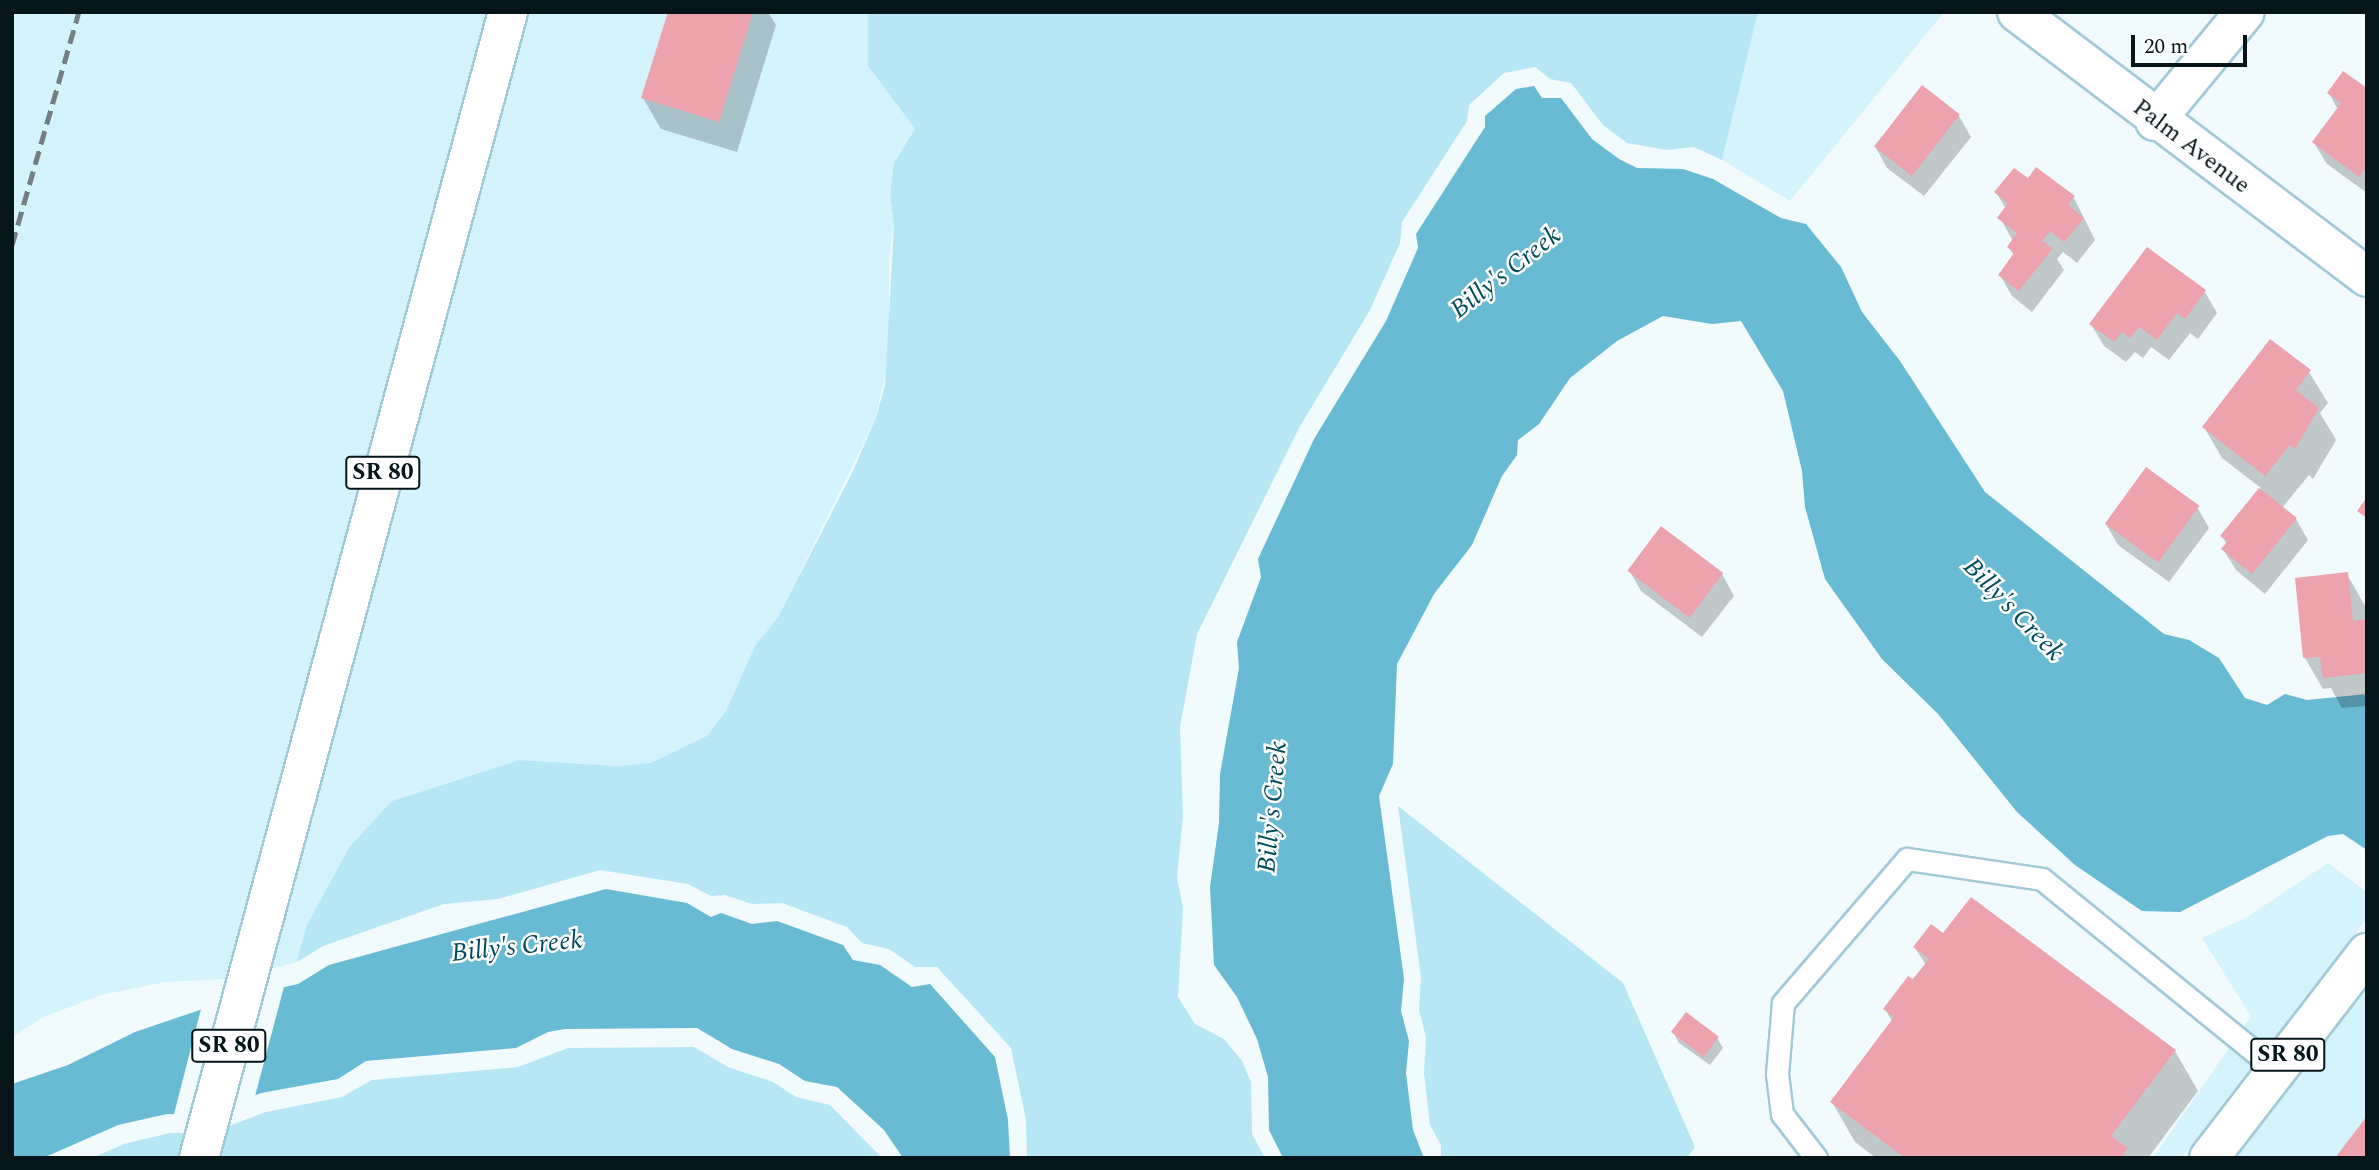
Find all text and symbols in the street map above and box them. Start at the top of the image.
scale bar [2134,21,2250,65]
text: 20 m [2144,31,2188,63]
street label: Palm Avenue [2127,94,2255,200]
water label: Billy's Creek [1445,220,1567,326]
road number: SR 80 [344,453,422,492]
water label: Billy's Creek [1956,552,2070,668]
water label: Billy's Creek [1252,740,1294,874]
water label: Billy's Creek [450,925,584,969]
road number: SR 80 [190,1026,268,1065]
road number: SR 80 [2250,1036,2326,1074]

